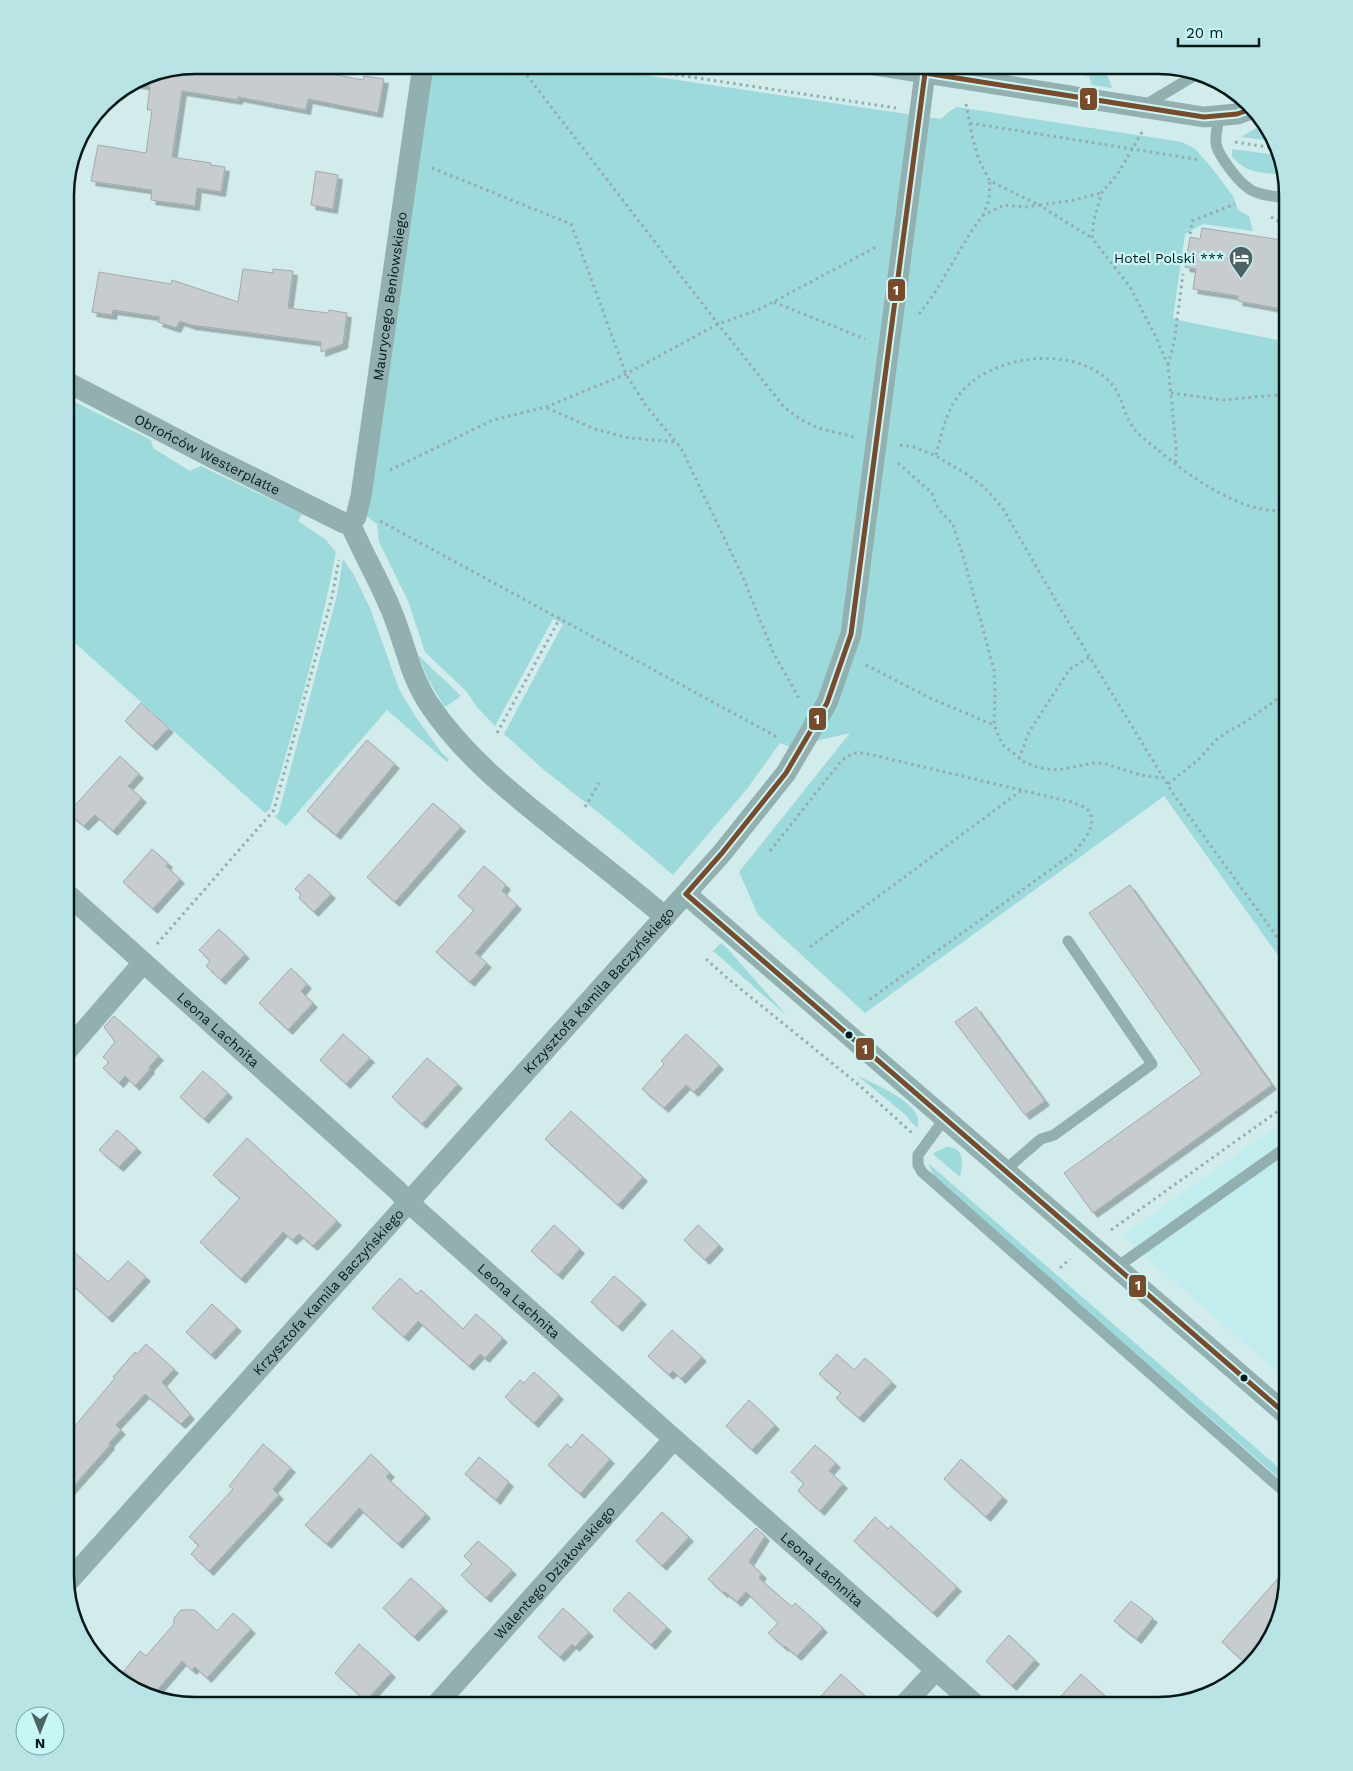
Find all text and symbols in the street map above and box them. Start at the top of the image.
scale bar [1178,15,1259,47]
text: 20 m [1186,24,1224,42]
line badge: 1 [1079,87,1098,111]
text: 1 [1085,91,1091,107]
street label: Maurycego Beniowskiego [370,211,410,382]
hotel icon: Hotel Polski *** [1228,245,1254,279]
place label: Hotel Polski *** [1114,250,1224,266]
line badge: 1 [887,278,906,302]
text: 1 [893,282,899,298]
street label: Obrońców Westerplatte [132,410,283,498]
line badge: 1 [808,707,827,731]
text: 1 [814,711,820,727]
street label: Krzysztofa Kamila Baczyńskiego [520,904,677,1077]
street label: Leona Lachnita [174,989,263,1071]
unlabelled marker [844,1030,854,1040]
line badge: 1 [855,1037,875,1061]
text: 1 [862,1041,868,1057]
street label: Krzysztofa Kamila Baczyńskiego [249,1206,407,1378]
street label: Leona Lachnita [475,1260,563,1342]
line badge: 1 [1128,1274,1147,1298]
text: 1 [1135,1277,1141,1293]
unlabelled marker [1239,1373,1249,1383]
street label: Walentego Działowskiego [491,1503,618,1643]
street label: Leona Lachnita [777,1529,867,1610]
north arrow [15,1706,65,1756]
text: N [35,1736,45,1752]

